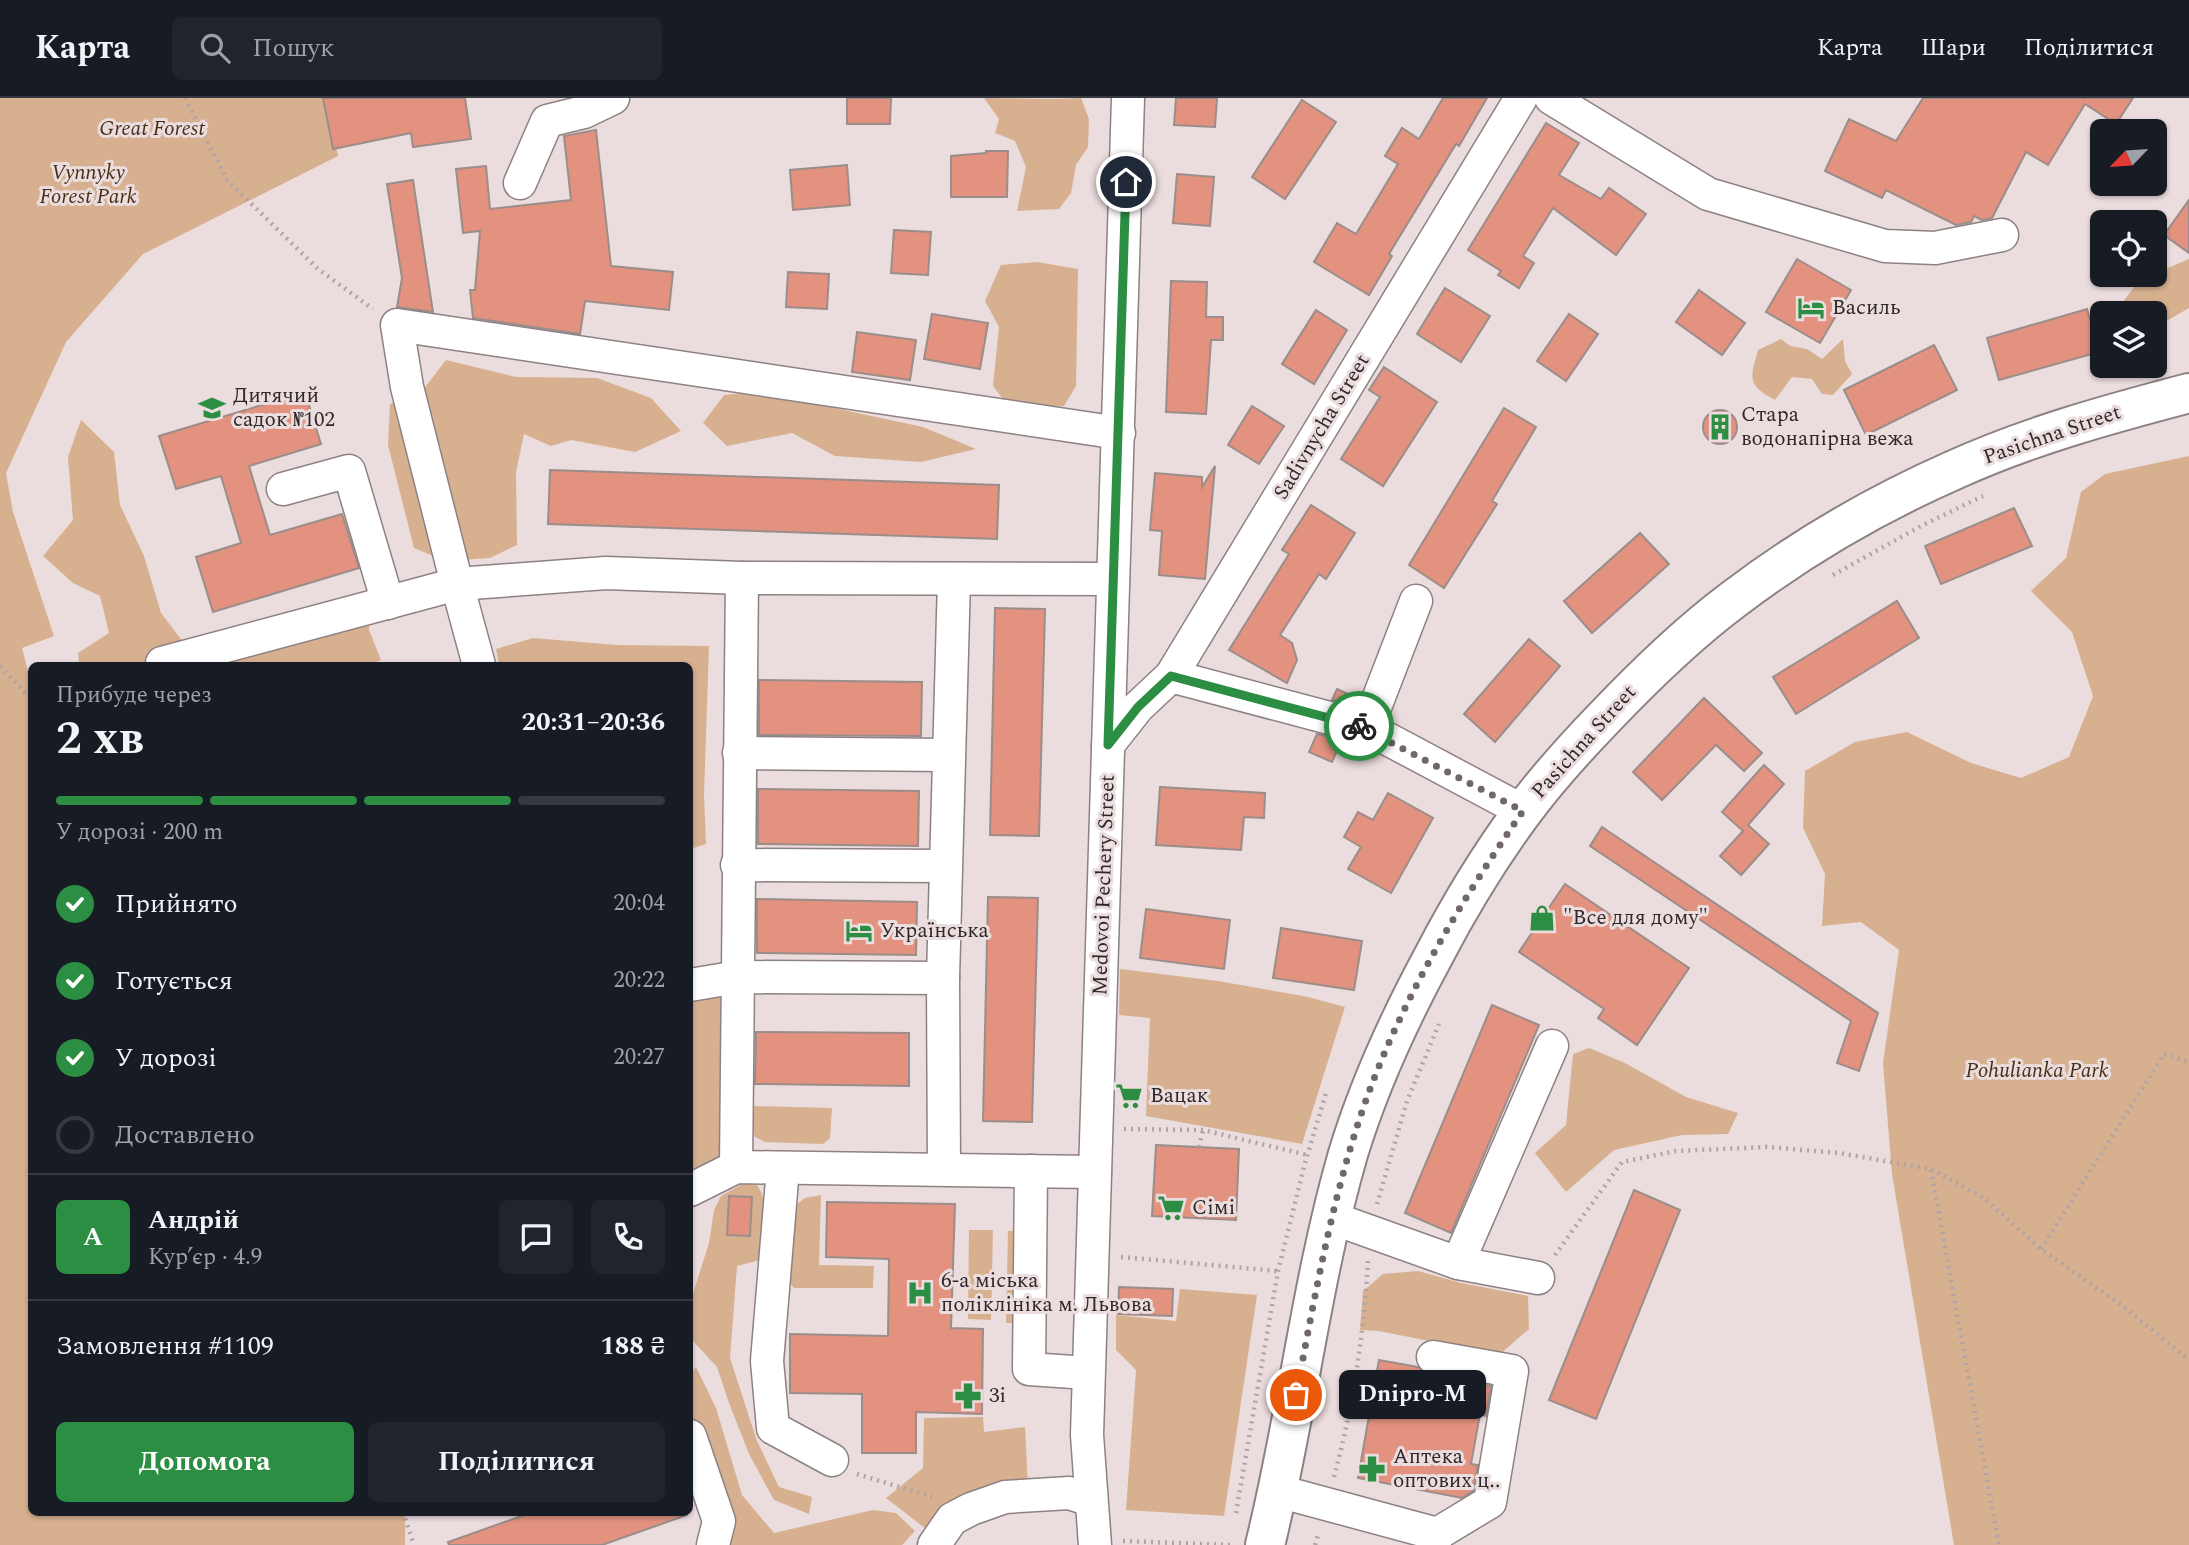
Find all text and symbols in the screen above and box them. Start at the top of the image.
search box [172,17,662,80]
text: Карта [35,23,130,73]
text: Пошук [252,28,334,68]
icon: search [196,29,234,67]
text: Карта [1817,30,1883,66]
text: Шари [1921,30,1986,66]
text: Поділитися [2024,30,2154,66]
park label: Great Forest [99,113,205,145]
north arrow [2090,119,2166,196]
map controls [2090,119,2167,378]
pin [1096,152,1156,212]
park label: Vynnyky Forest Park [40,157,137,213]
icon: home [1107,163,1145,201]
button: locate [2090,210,2167,287]
place label: Василь [1832,292,1901,324]
hotel icon: Василь [1796,293,1826,323]
button: layers [2090,301,2167,378]
street label: Sadivnycha Street [1266,348,1378,506]
place label: Дитячий садок №102 [233,380,335,436]
school or university icon: Дитячий садок №102 [197,393,227,423]
street label: Pasichna Street [1979,396,2125,474]
place label: Стара водонапірна вежа [1741,399,1914,455]
building icon: Стара водонапірна вежа [1705,412,1735,442]
text: Прибуде через [56,678,212,713]
street label: Pasichna Street [1524,678,1644,806]
courier [1324,691,1394,761]
text: 20:31–20:36 [521,702,665,742]
text: 2 хв [56,704,144,774]
icon: bike [1340,707,1378,745]
street label: Medovoi Pechery Street [1084,774,1124,996]
text: У дорозі · 200 m [56,815,223,850]
text: Прийнято [115,884,237,924]
icon: check [56,885,94,923]
text: 20:04 [613,886,665,921]
place label: "Все для дому" [1563,902,1708,934]
shop icon: "Все для дому" [1527,903,1557,933]
place label: Українська [880,915,990,947]
hotel icon: Українська [844,916,874,946]
text: Готується [115,961,233,1001]
icon: check [56,962,94,1000]
text: 20:22 [613,963,665,998]
text: У дорозі [115,1038,217,1078]
icon: check [56,1039,94,1077]
text: 20:27 [613,1040,665,1075]
park label: Pohulianka Park [1965,1055,2109,1087]
place label: Вацак [1150,1080,1209,1112]
supermarket icon: Вацак [1114,1081,1144,1111]
text: Доставлено [115,1115,255,1155]
place label: Сімі [1192,1192,1235,1224]
supermarket icon: Сімі [1156,1193,1186,1223]
text: Андрій [148,1200,239,1240]
button: chat [499,1200,573,1274]
button: phone [591,1200,665,1274]
text: А [83,1217,103,1257]
text: Кур’єр · 4.9 [148,1240,262,1275]
place label: 6-а міська поліклініка м. Львова [941,1265,1153,1321]
hospital icon: 6-а міська поліклініка м. Львова [905,1278,935,1308]
text: Замовлення #1109 [56,1326,274,1366]
text: 188 ₴ [600,1326,665,1366]
pin [1266,1365,1326,1425]
callout: Dnipro-M [1338,1370,1485,1420]
icon: bag [1277,1376,1315,1414]
text: Dnipro-M [1359,1377,1466,1412]
place label: 3і [989,1380,1006,1412]
pharmacy icon: 3і [953,1381,983,1411]
button: Допомога [56,1422,354,1502]
button: Поділитися [368,1422,665,1502]
place label: Аптека оптових ц‥ [1393,1441,1501,1497]
pharmacy icon: Аптека оптових ц‥ [1357,1454,1387,1484]

